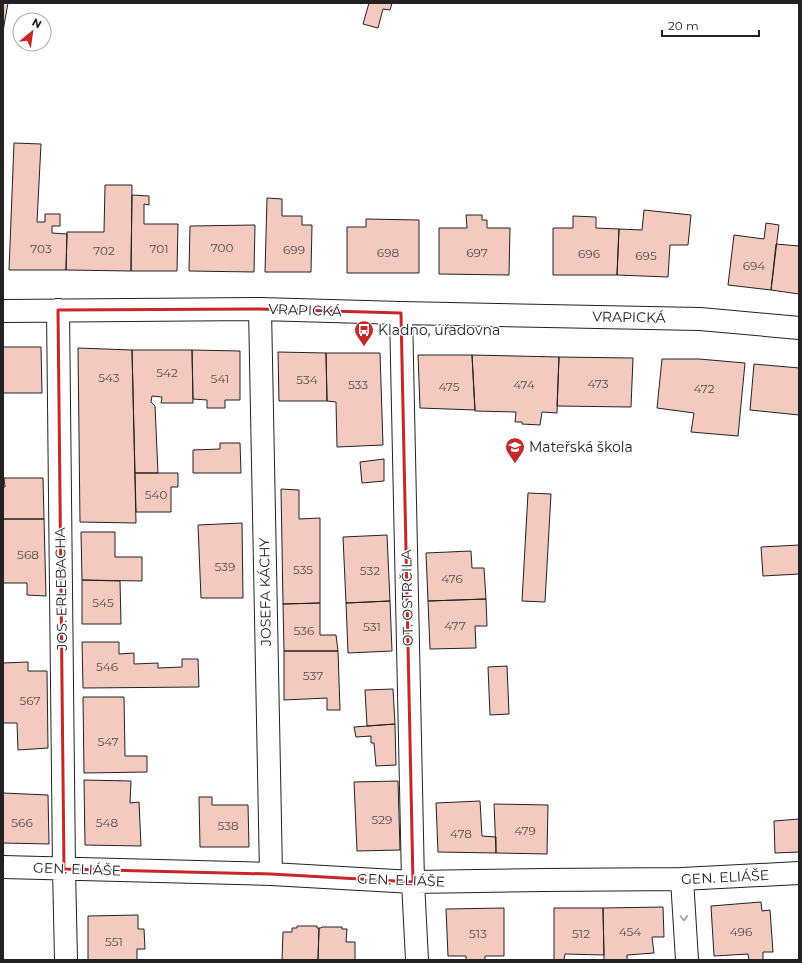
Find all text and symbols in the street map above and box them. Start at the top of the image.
north arrow [12,12,52,52]
scale bar [662,12,759,38]
text: N [30,15,44,32]
text: 20 m [668,18,699,33]
house number: 700 [211,240,233,255]
house number: 703 [30,241,52,256]
house number: 701 [149,241,169,256]
house number: 699 [283,242,305,257]
house number: 702 [93,243,115,258]
house number: 698 [377,245,399,260]
house number: 697 [466,245,488,260]
house number: 696 [578,246,600,261]
house number: 695 [635,248,657,263]
house number: 694 [743,258,765,273]
street label: VRAPICKÁ [268,300,343,320]
street label: VRAPICKÁ [592,307,667,327]
bus stop icon: Kladno, úřadovna [353,319,375,347]
place label: Kladno, úřadovna [378,321,500,339]
house number: 542 [156,365,178,380]
house number: 543 [98,370,120,385]
house number: 541 [211,371,229,386]
house number: 534 [296,372,318,387]
house number: 473 [587,376,609,391]
house number: 533 [348,377,368,392]
house number: 474 [513,377,535,392]
house number: 475 [439,379,460,394]
house number: 472 [693,381,715,396]
school or university icon: Mateřská škola [504,436,526,464]
place label: Mateřská škola [529,438,633,456]
house number: 540 [145,487,167,502]
street label: JOS. ERLEBACHA [51,526,71,652]
street label: JOSEFA KÁCHY [255,538,275,647]
house number: 568 [17,547,39,562]
street label: OT. OSTRČILA [397,549,417,647]
house number: 539 [215,559,235,574]
house number: 535 [293,562,313,577]
house number: 532 [360,563,380,578]
house number: 476 [441,571,463,586]
house number: 545 [92,595,114,610]
house number: 477 [444,618,466,633]
house number: 531 [363,619,381,634]
house number: 536 [294,623,314,638]
house number: 546 [96,659,118,674]
house number: 537 [303,668,323,683]
house number: 567 [19,693,41,708]
house number: 547 [97,734,119,749]
house number: 529 [372,812,392,827]
house number: 566 [11,815,33,830]
house number: 548 [96,815,119,830]
house number: 538 [217,818,239,833]
house number: 479 [514,823,536,838]
house number: 478 [450,826,472,841]
street label: GEN. ELIÁŠE [33,858,121,880]
street label: GEN. ELIÁŠE [681,866,769,888]
street label: GEN. ELIÁŠE [357,869,445,891]
one-way arrow [680,915,689,921]
house number: 454 [619,924,641,939]
house number: 496 [730,924,752,939]
house number: 513 [469,926,487,941]
house number: 512 [572,926,590,941]
house number: 551 [105,934,123,949]

